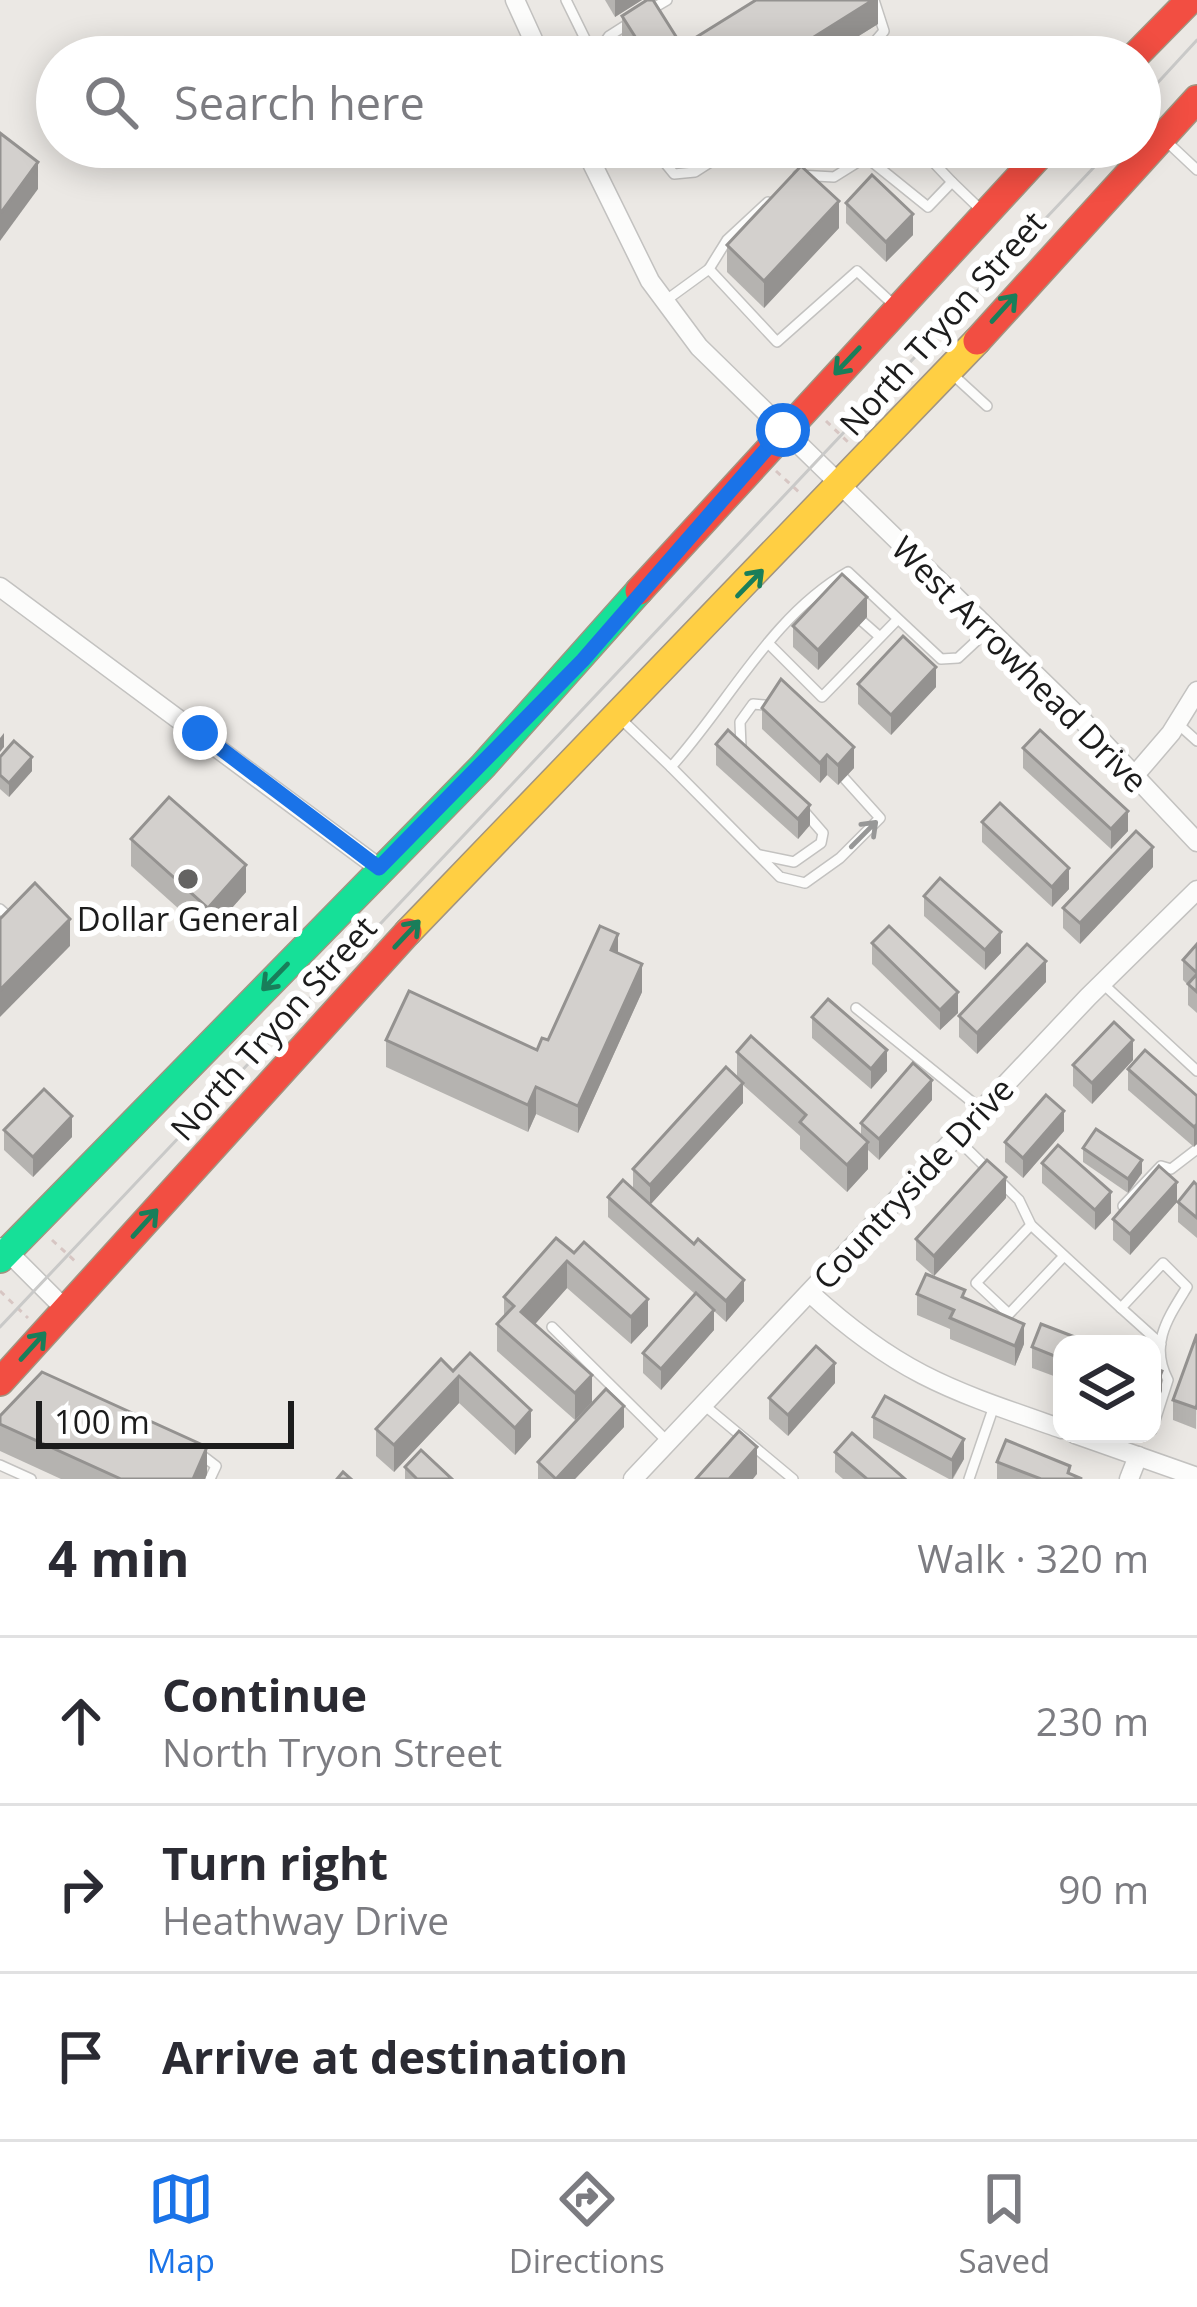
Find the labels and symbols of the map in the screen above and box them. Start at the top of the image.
street label: North Tryon Street [829,201,1055,445]
one-way arrow [990,293,1017,323]
one-way arrow [834,345,862,375]
route start [756,403,810,457]
street label: West Arrowhead Drive [882,526,1158,802]
one-way arrow [736,569,764,598]
route end [173,706,227,760]
one-way arrow [849,820,878,849]
marker: Dollar General [175,866,201,892]
place label: Dollar General [77,896,299,941]
street label: North Tryon Street [160,906,386,1150]
one-way arrow [393,920,420,950]
one-way arrow [261,962,289,991]
street label: Countryside Drive [803,1067,1023,1299]
one-way arrow [131,1209,158,1239]
one-way arrow [19,1331,46,1362]
scale bar [36,1395,294,1448]

